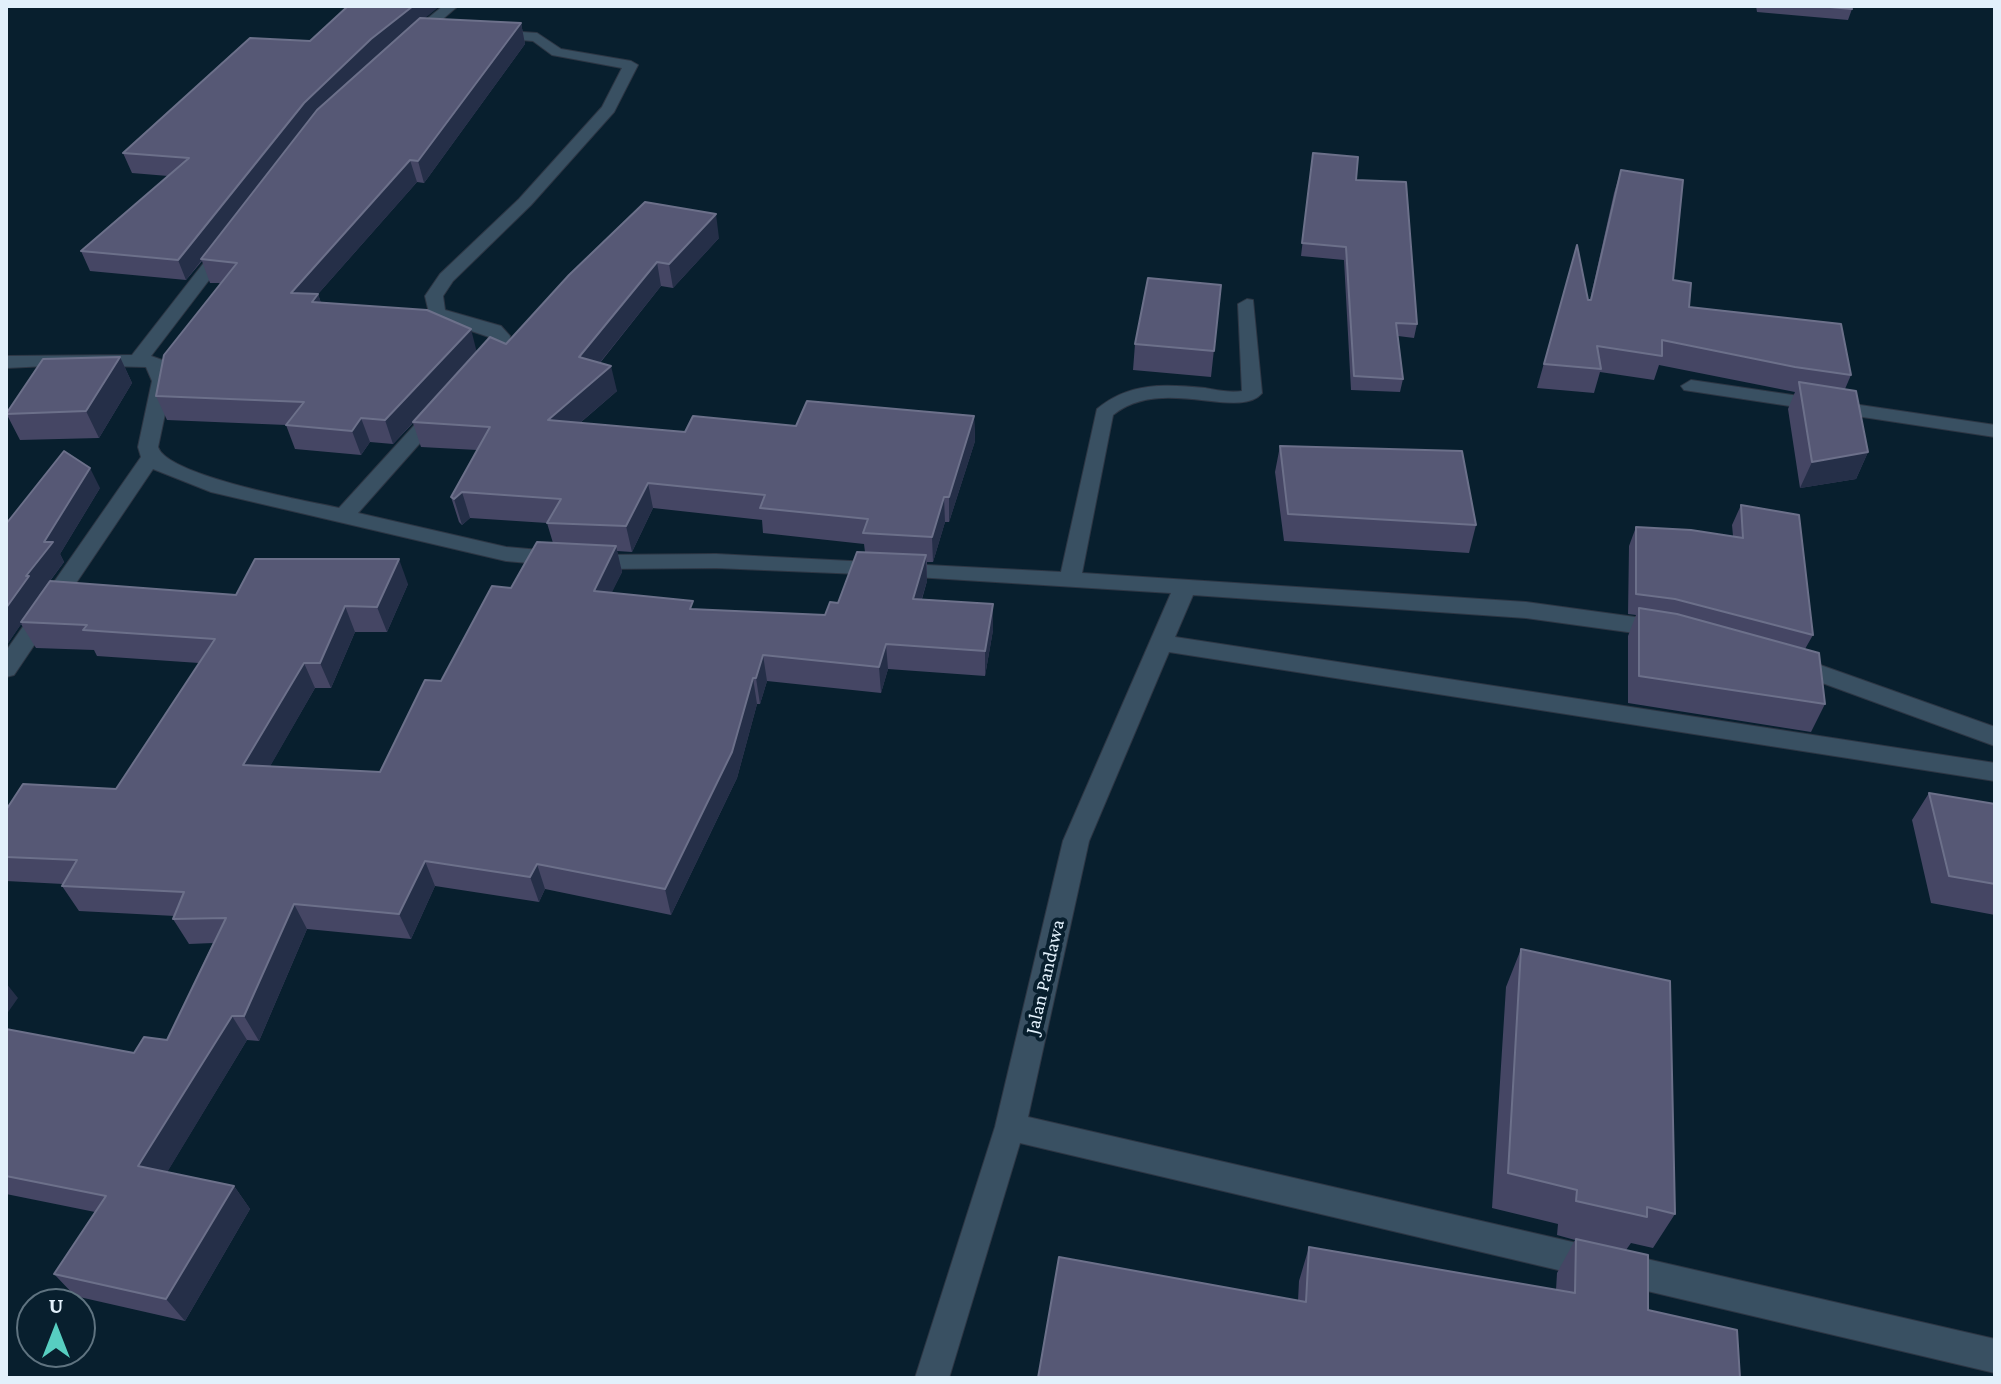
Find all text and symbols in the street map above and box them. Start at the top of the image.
street label: Jalan Pandawa [1020,917,1070,1037]
north arrow [16,1288,96,1368]
text: U [48,1293,64,1318]

